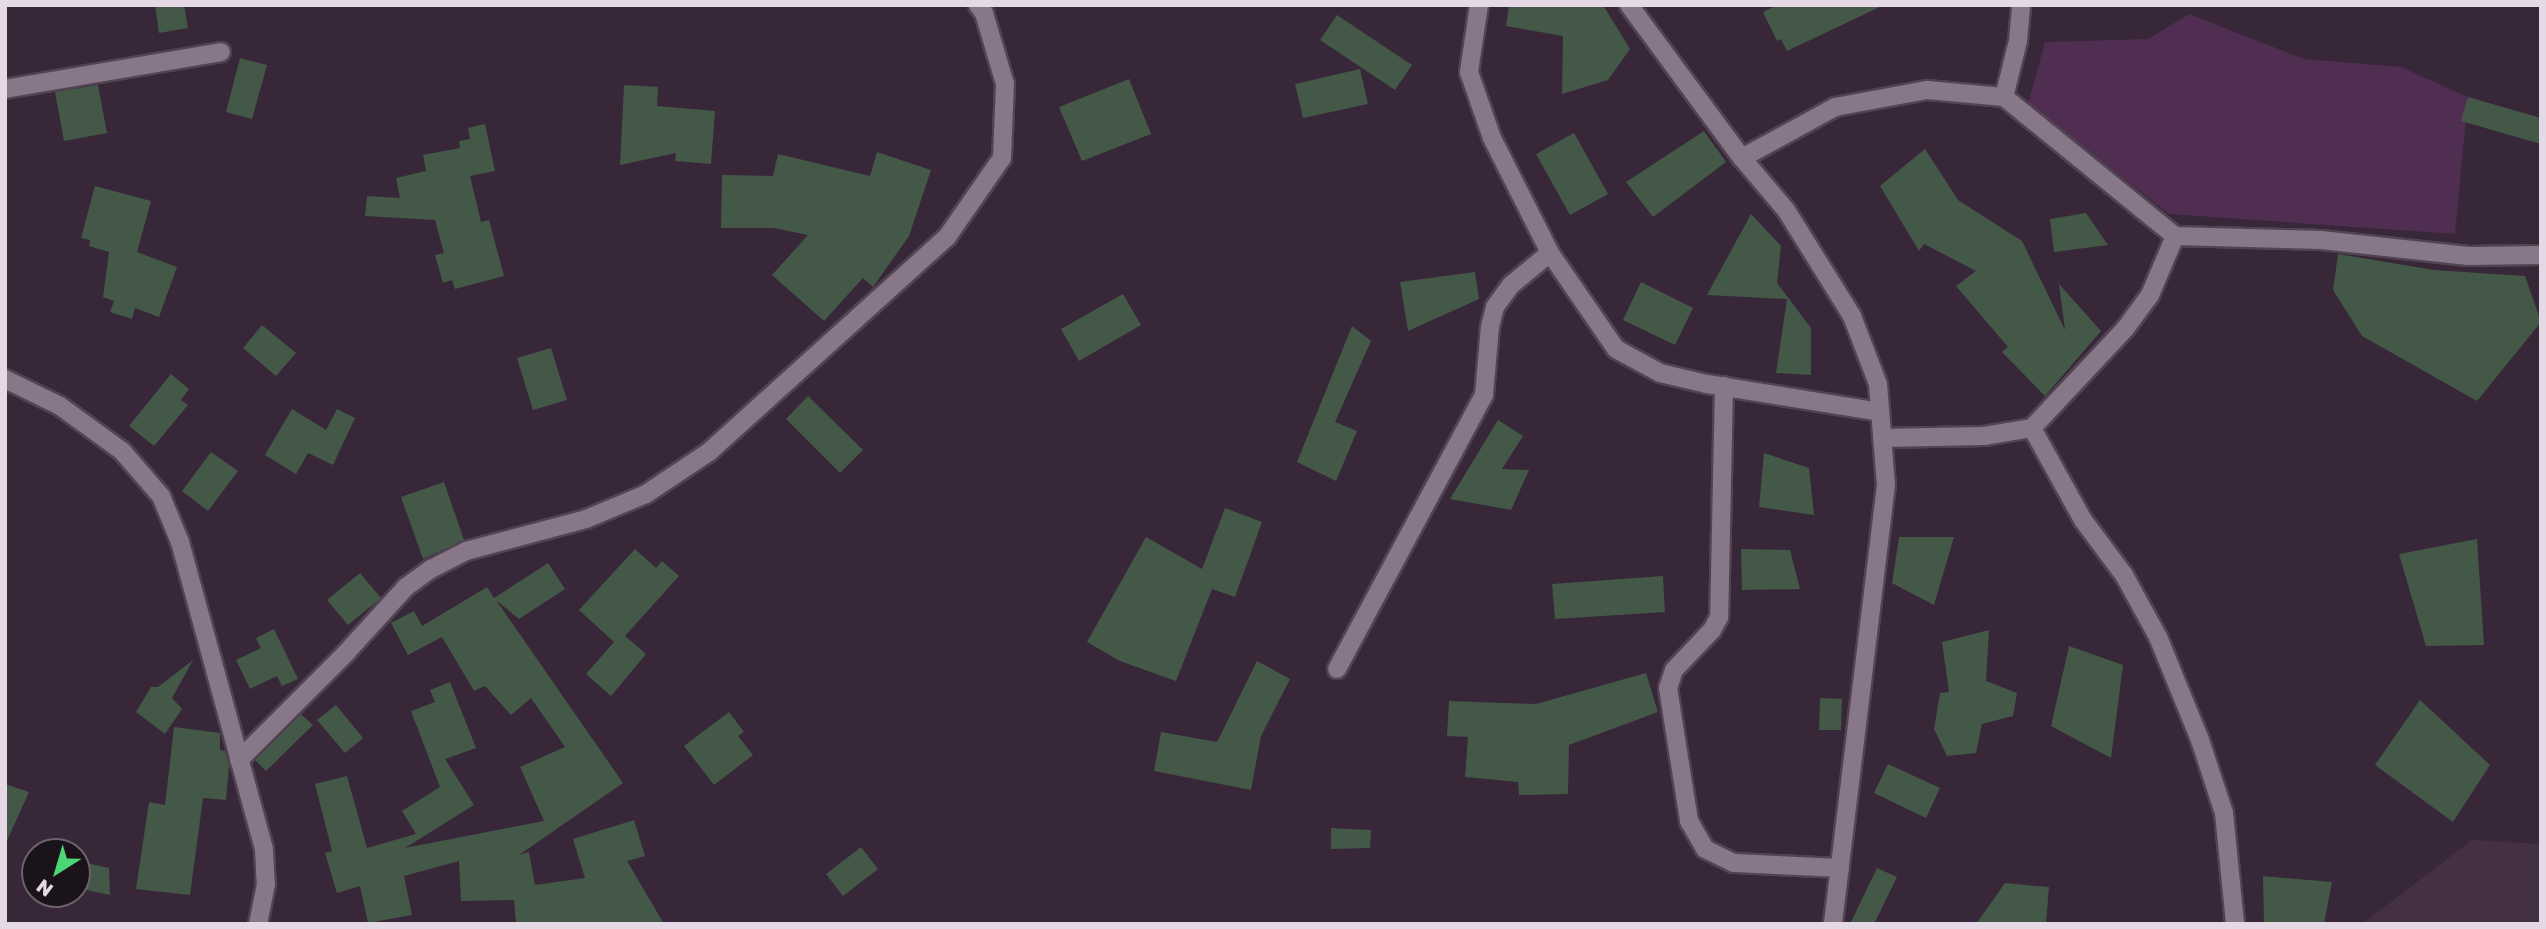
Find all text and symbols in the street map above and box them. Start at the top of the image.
north arrow [21,838,91,908]
text: N [32,875,57,902]

